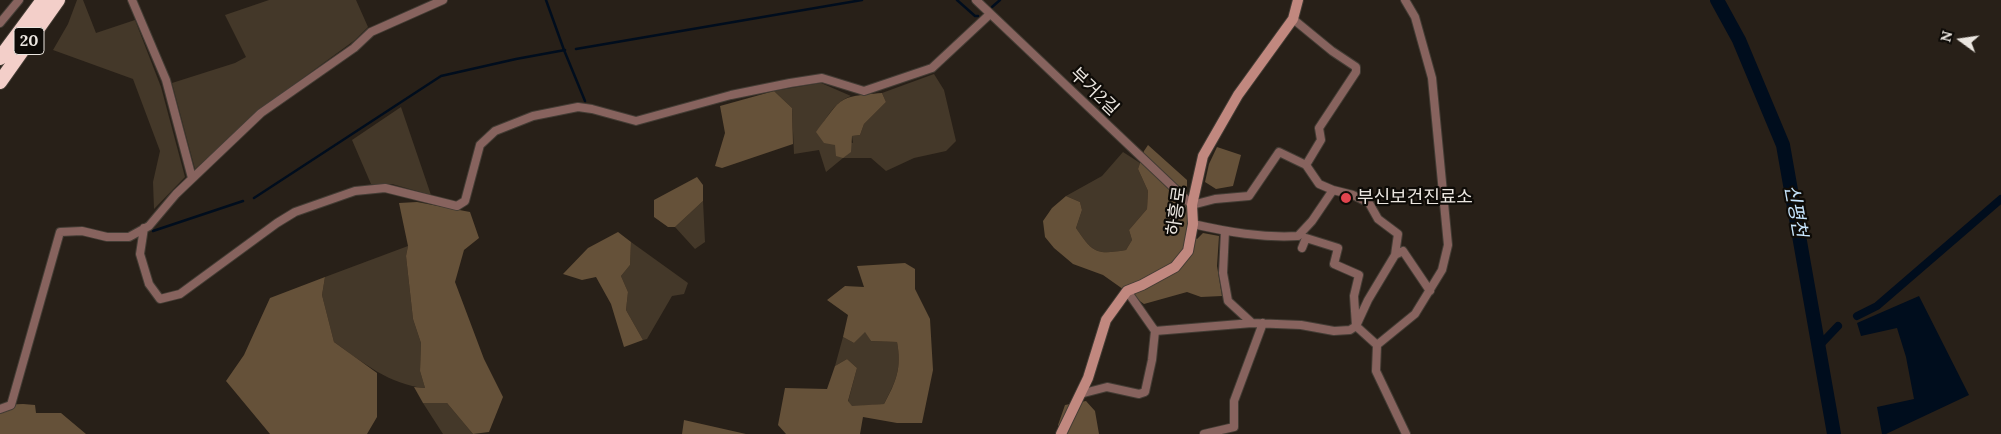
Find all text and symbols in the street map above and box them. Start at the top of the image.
north arrow [1936,15,1986,65]
road number: 20 [14,27,44,54]
text: N [1936,29,1956,44]
street label: 부거2길 [1065,64,1123,120]
water label: 신평천 [1779,183,1811,239]
street label: 하흥로 [1163,185,1191,237]
place label: 부신보건진료소 [1357,187,1473,209]
marker: 부신보건진료소 [1339,191,1353,205]

